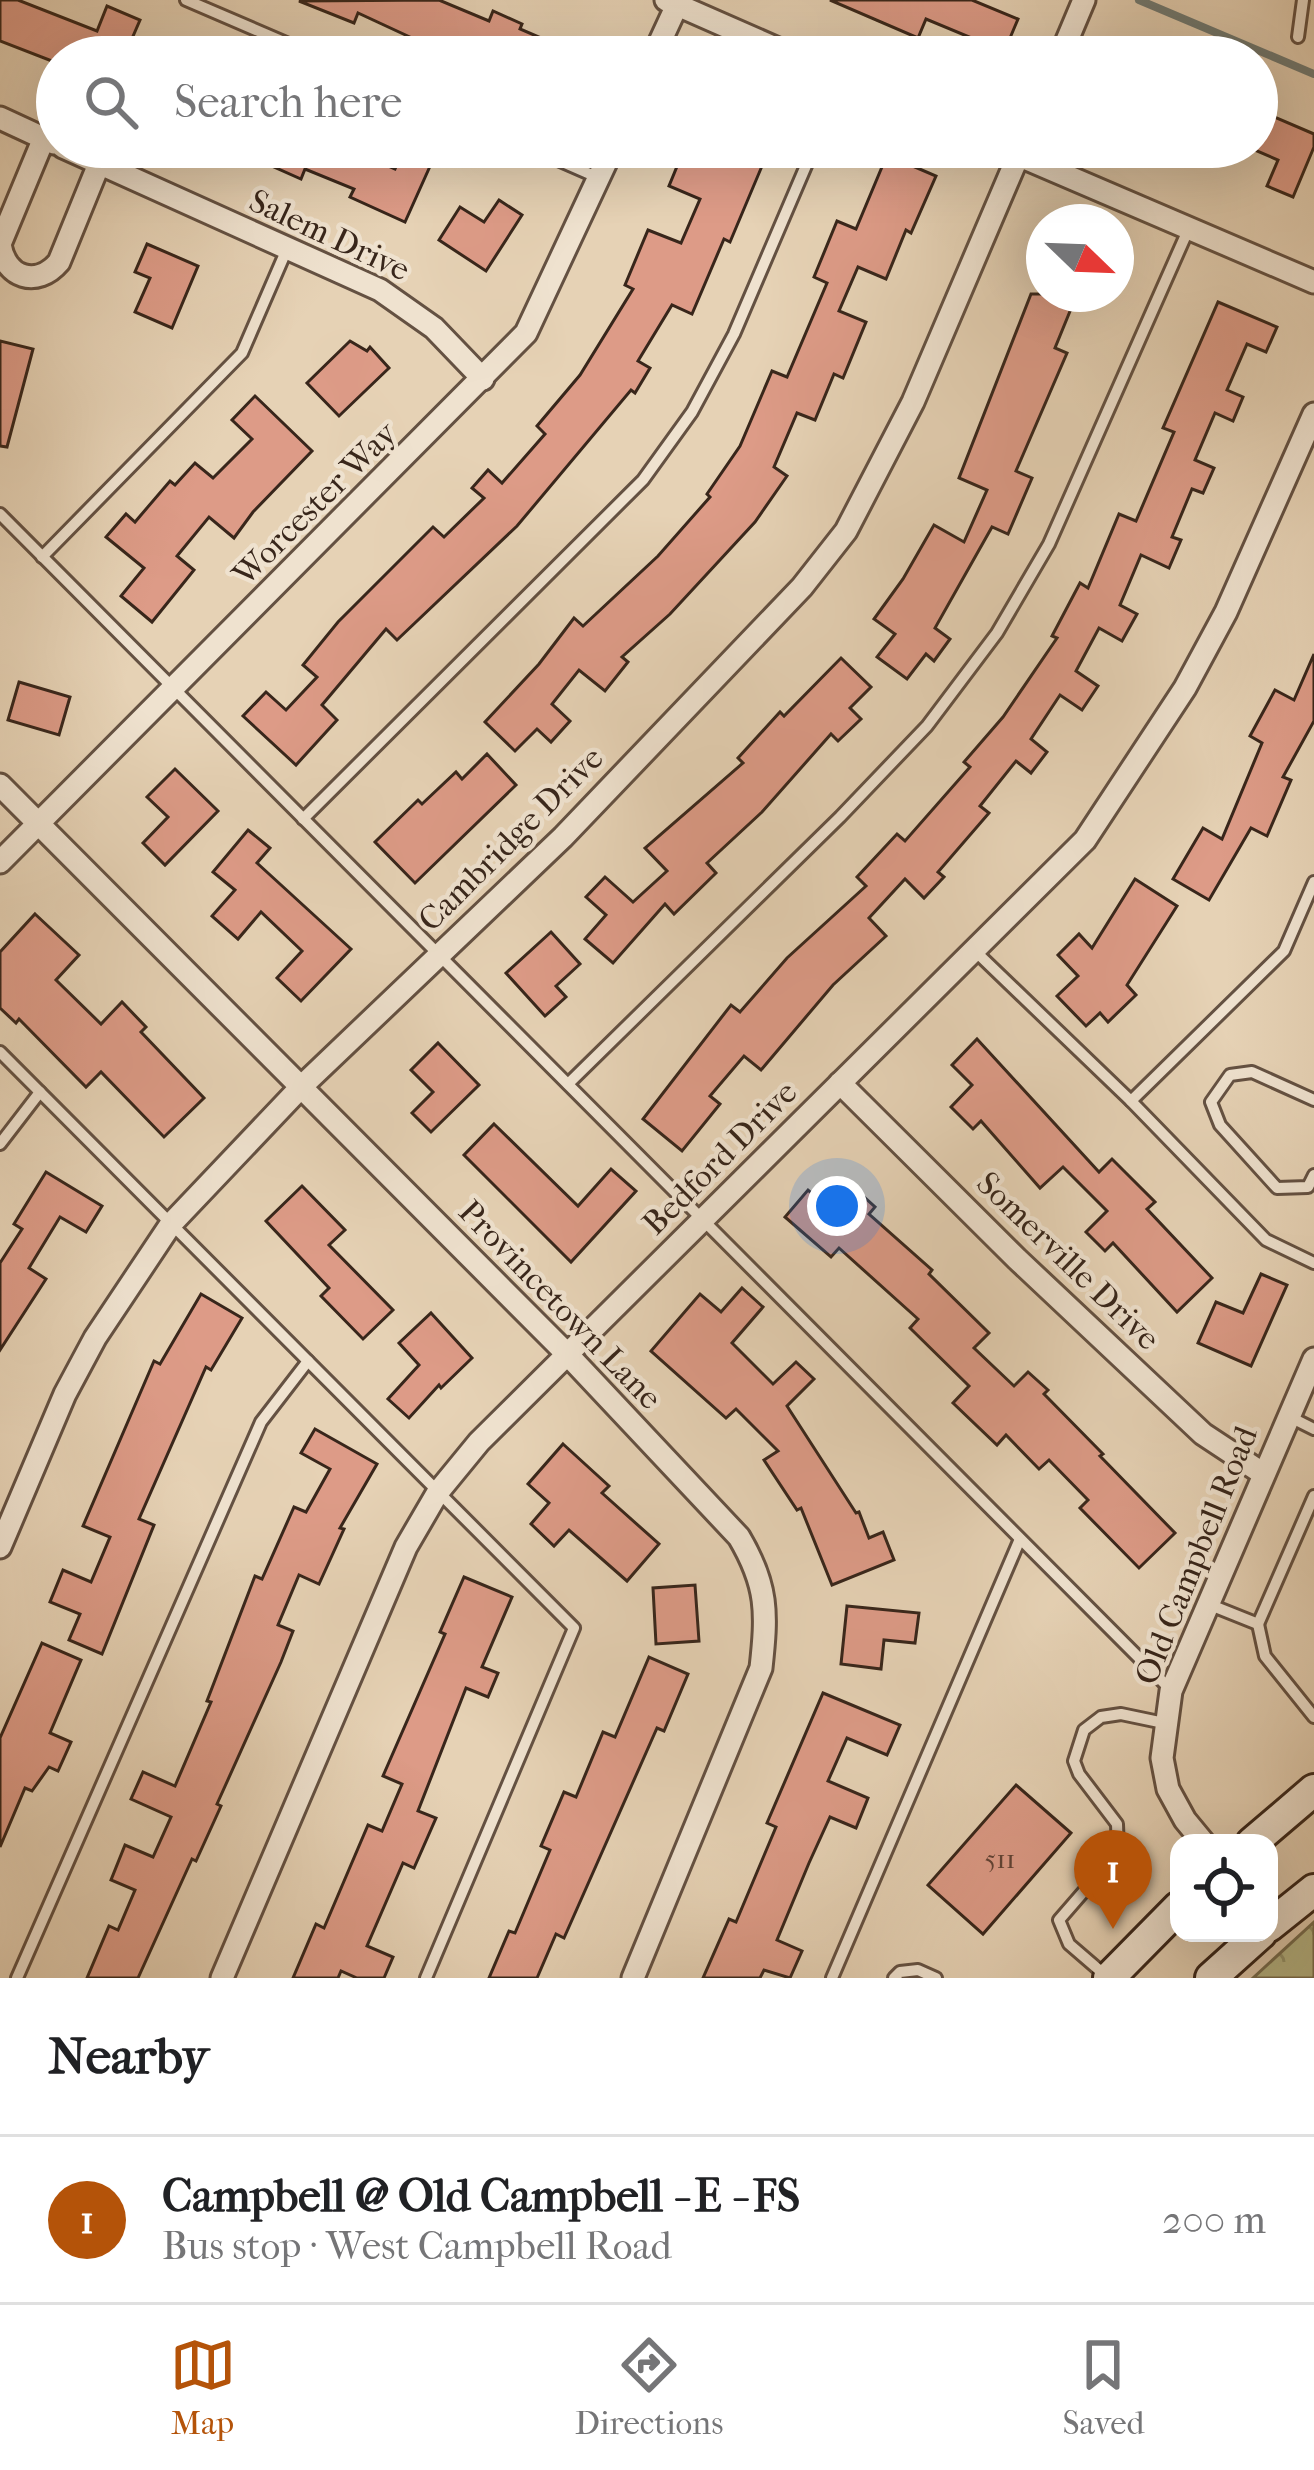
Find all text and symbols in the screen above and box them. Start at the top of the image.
search box [36,36,1278,168]
icon: search [78,69,144,135]
text: Search here [174,76,402,129]
street label: Salem Drive [243,181,416,290]
north arrow [1026,204,1134,312]
street label: Worcester Way [224,413,406,595]
street label: Cambridge Drive [411,739,611,939]
street label: Bedford Drive [635,1073,805,1243]
street label: Somerville Drive [968,1164,1168,1358]
your location [807,1176,867,1236]
street label: Provincetown Lane [450,1192,670,1418]
street label: Old Campbell Road [1127,1420,1266,1690]
pin: 1 [1074,1830,1152,1929]
map controls [1170,1834,1278,1942]
button: locate [1170,1834,1278,1942]
house number: 511 [985,1843,1015,1875]
text: Nearby [48,2026,209,2086]
text: Campbell @ Old Campbell - E - FS [162,2170,800,2223]
text: 1 [80,2197,94,2243]
text: 200 m [1162,2197,1266,2243]
text: Bus stop · West Campbell Road [162,2223,672,2269]
tab: Map [170,2332,236,2443]
tab: Directions [575,2332,723,2443]
tab: Saved [1063,2332,1144,2443]

